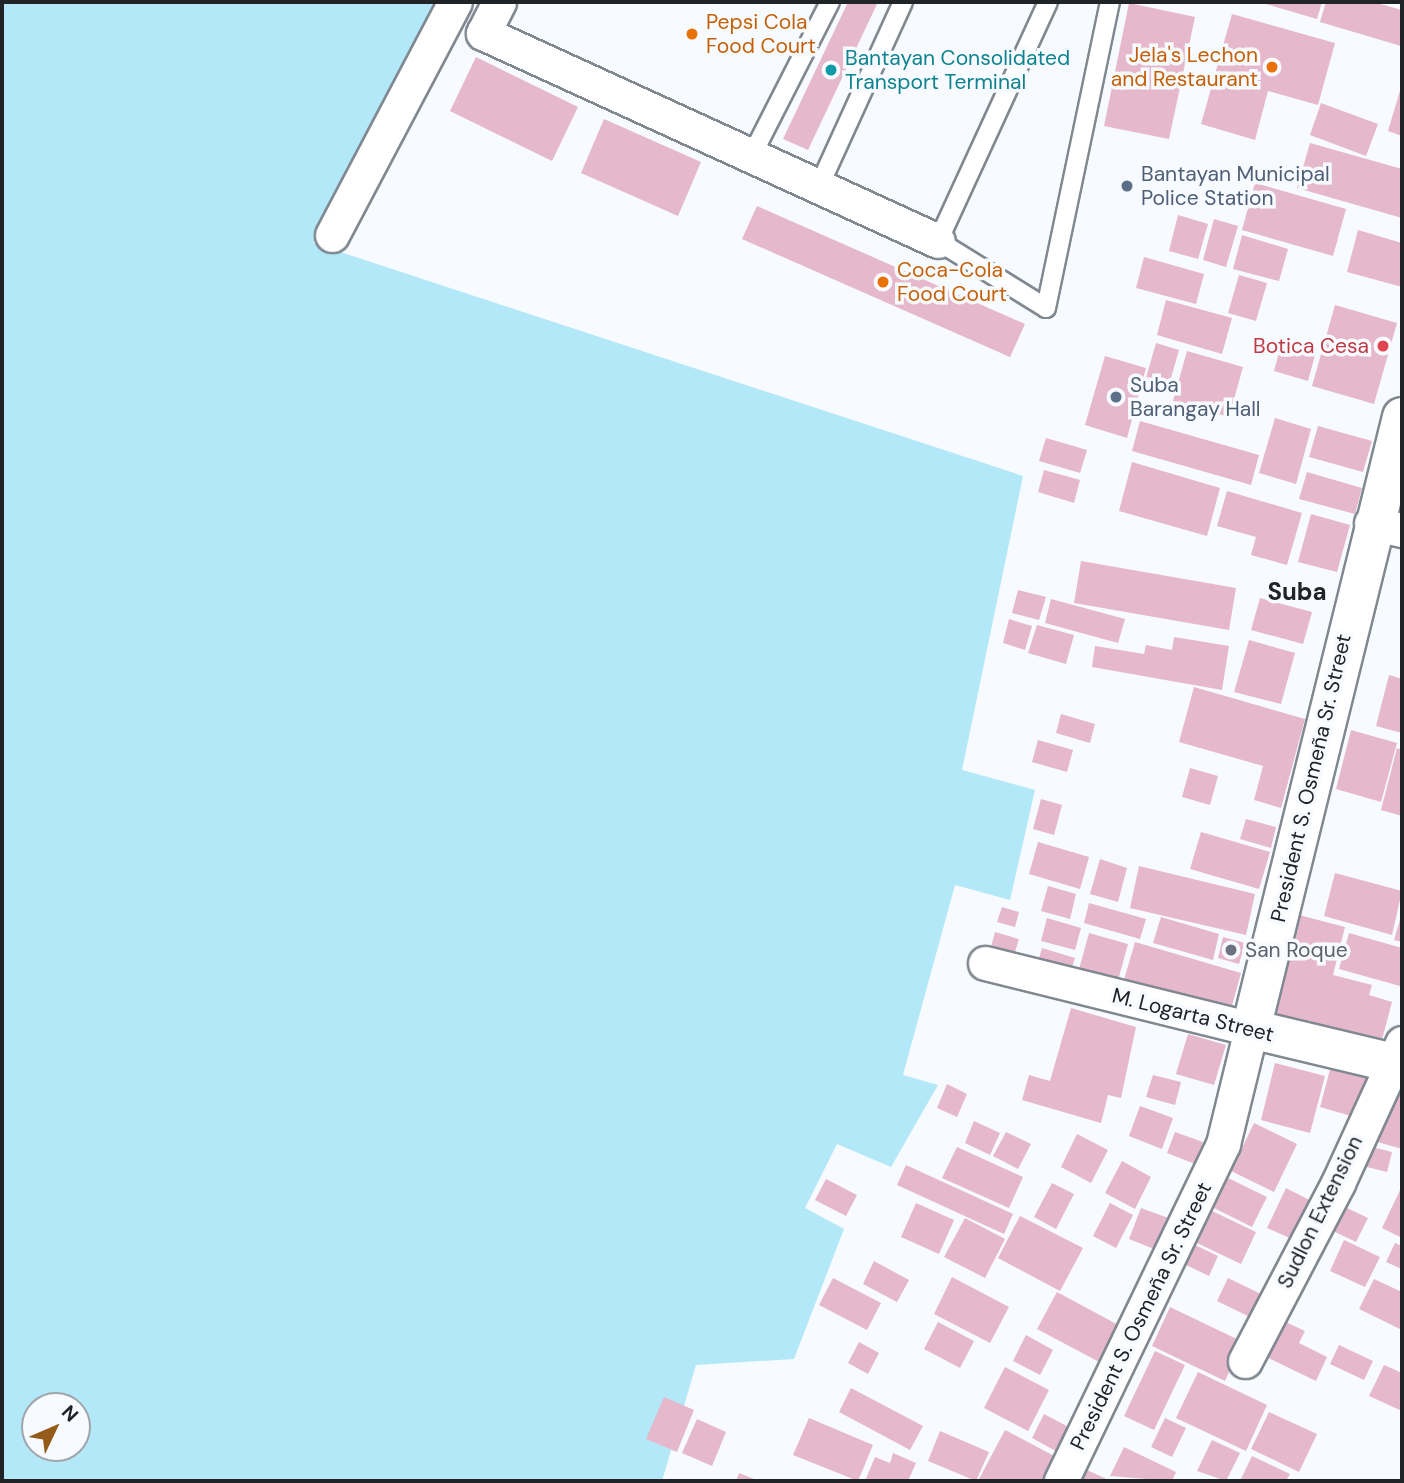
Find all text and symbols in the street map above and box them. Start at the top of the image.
place label: Pepsi Cola Food Court [706,9,816,59]
marker: Pepsi Cola Food Court [684,26,700,42]
place label: Jela's Lechon and Restaurant [1111,42,1258,92]
place label: Bantayan Consolidated Transport Terminal [845,45,1070,95]
marker: Jela's Lechon and Restaurant [1264,59,1280,75]
marker: Bantayan Consolidated Transport Terminal [823,62,839,78]
place label: Bantayan Municipal Police Station [1141,161,1330,211]
marker: Bantayan Municipal Police Station [1119,178,1135,194]
place label: Coca-Cola Food Court [897,257,1007,307]
marker: Coca-Cola Food Court [875,274,891,290]
place label: Botica Cesa [1253,333,1369,359]
marker: Botica Cesa [1375,338,1391,354]
place label: Suba Barangay Hall [1130,372,1261,422]
marker: Suba Barangay Hall [1108,389,1124,405]
district label: Suba [1267,578,1327,606]
street label: President S. Osmeña Sr. Street [1266,632,1356,924]
place label: San Roque [1245,937,1348,963]
marker: San Roque [1223,942,1239,958]
street label: M. Logarta Street [1110,983,1276,1047]
street label: Sudlon Extension [1272,1132,1368,1292]
street label: President S. Osmeña Sr. Street [1065,1178,1217,1454]
north arrow [21,1392,91,1462]
text: N [56,1400,84,1427]

